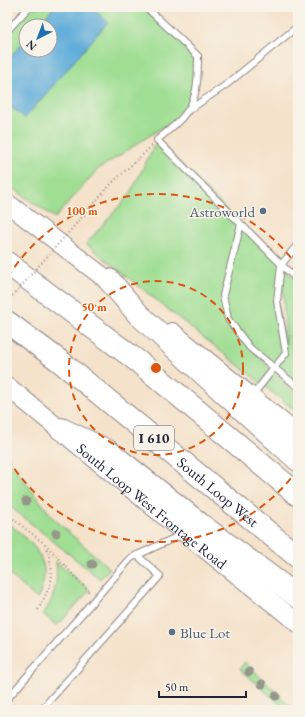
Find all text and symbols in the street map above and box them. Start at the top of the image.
north arrow [18,18,58,58]
text: N [23,37,39,54]
place label: Astroworld [188,202,255,221]
text: 100 m [66,203,98,219]
marker: Astroworld [258,206,268,216]
text: 50 m [81,299,107,315]
centre of rings [149,361,163,375]
road number: I 610 [134,426,174,450]
street label: South Loop West Frontage Road [73,438,231,573]
street label: South Loop West [174,452,263,531]
place label: Blue Lot [180,623,230,642]
marker: Blue Lot [167,627,177,637]
scale bar [159,673,246,699]
text: 50 m [165,679,189,695]

